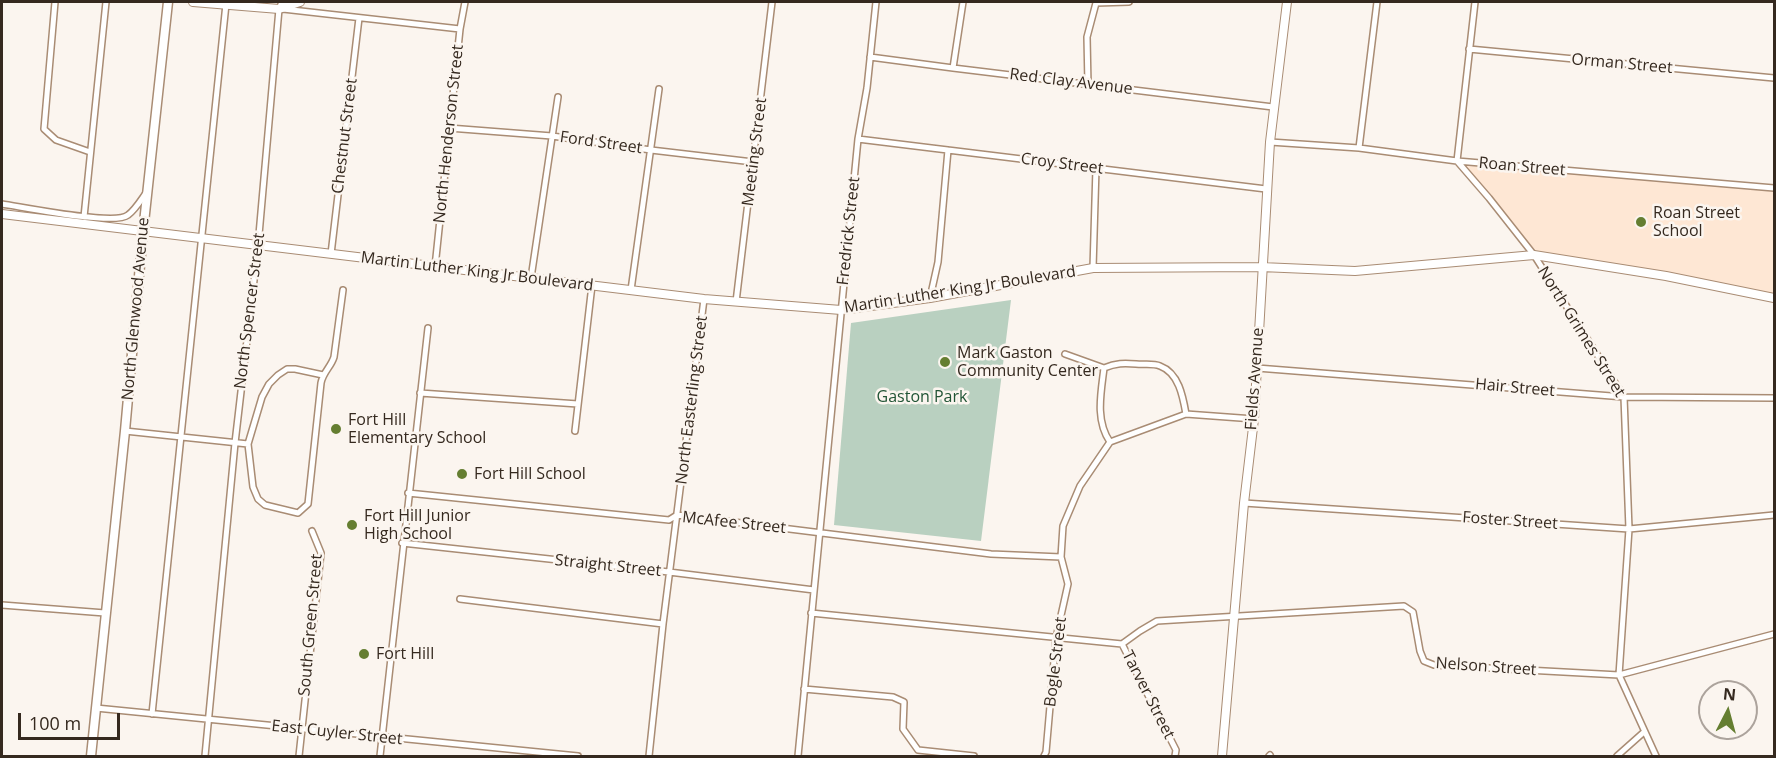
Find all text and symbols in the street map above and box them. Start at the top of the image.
street label: North Henderson Street [430,44,468,224]
street label: Orman Street [1571,50,1673,78]
street label: Red Clay Avenue [1008,65,1134,99]
street label: Chestnut Street [328,77,362,195]
street label: Meeting Street [739,97,771,207]
street label: Ford Street [559,128,643,158]
street label: Croy Street [1020,149,1104,179]
street label: Roan Street [1478,154,1566,180]
street label: Fredrick Street [834,176,864,286]
place label: Roan Street School [1653,203,1740,241]
marker: Roan Street School [1634,215,1648,229]
street label: North Glenwood Avenue [118,217,154,401]
street label: North Spencer Street [231,232,269,390]
street label: Martin Luther King Jr Boulevard [360,248,594,296]
street label: Martin Luther King Jr Boulevard [843,262,1077,318]
street label: North Grimes Street [1533,263,1629,401]
street label: North Easterling Street [672,314,712,486]
street label: Fields Avenue [1242,327,1268,431]
place label: Mark Gaston Community Center [957,343,1098,381]
marker: Mark Gaston Community Center [938,355,952,369]
street label: Hair Street [1474,375,1556,401]
park label: Gaston Park [877,387,967,407]
place label: Fort Hill Elementary School [348,410,486,448]
marker: Fort Hill Elementary School [329,422,343,436]
place label: Fort Hill School [474,464,586,484]
marker: Fort Hill School [455,467,469,481]
place label: Fort Hill Junior High School [364,506,470,544]
street label: McAfee Street [681,508,787,538]
street label: Foster Street [1462,508,1558,534]
marker: Fort Hill Junior High School [345,518,359,532]
street label: Straight Street [554,551,662,581]
street label: South Green Street [295,553,327,697]
street label: Bogle Street [1041,616,1071,708]
place label: Fort Hill [376,644,434,664]
marker: Fort Hill [357,647,371,661]
street label: Tarver Street [1118,648,1178,742]
street label: Nelson Street [1435,654,1537,680]
north arrow [1698,680,1758,740]
text: N [1722,682,1737,706]
scale bar [21,701,123,739]
text: 100 m [29,711,81,735]
street label: East Cuyler Street [271,717,403,749]

